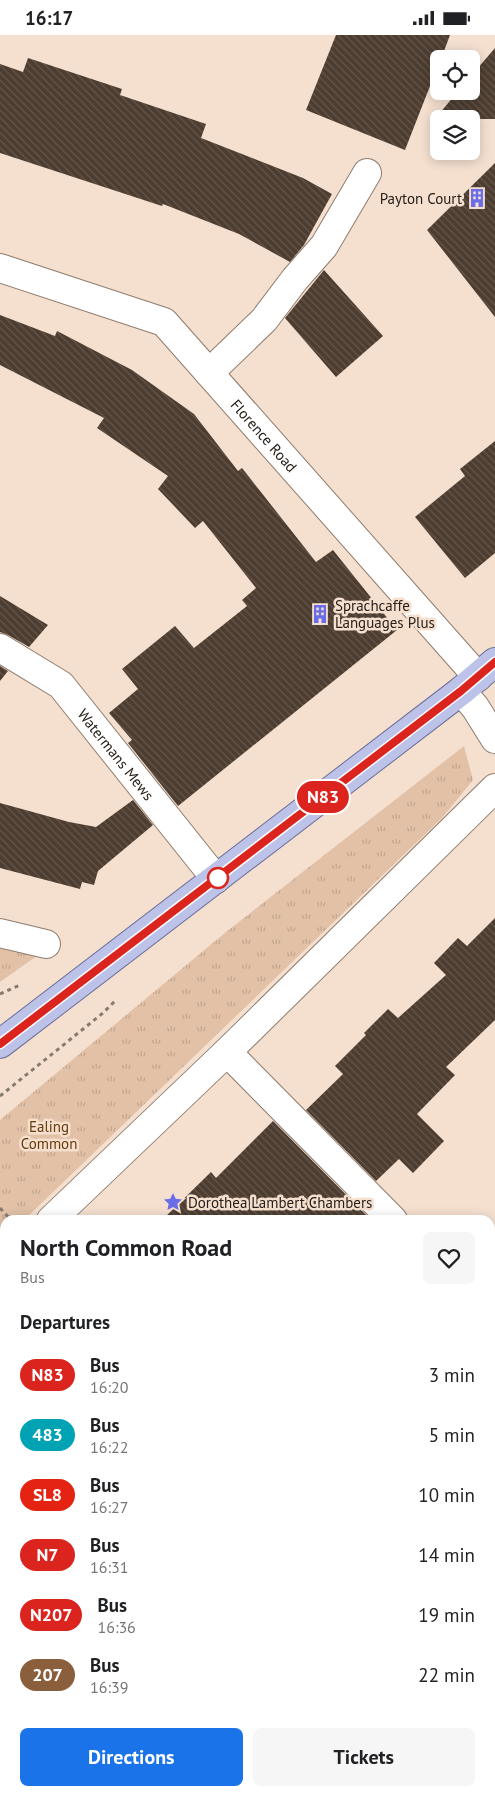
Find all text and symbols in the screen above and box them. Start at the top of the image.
text: 16:17 [25,6,73,30]
map controls [430,50,480,160]
button: locate [430,50,480,100]
button: layers [430,110,480,160]
building icon: Payton Court [466,187,488,209]
place label: Payton Court [380,189,462,208]
street label: Florence Road [227,395,302,476]
place label: Sprachcaffe Languages Plus [335,596,435,632]
building icon: Sprachcaffe Languages Plus [309,603,331,625]
street label: Watermans Mews [74,705,159,804]
line badge: N83 [294,781,352,813]
text: N83 [307,785,339,808]
unlabelled marker [207,867,229,889]
park label: Ealing Common [21,1117,77,1153]
place icon: Dorothea Lambert Chambers [162,1191,184,1213]
place label: Dorothea Lambert Chambers [188,1193,372,1212]
text: North Common Road [20,1232,232,1263]
button: heart [423,1232,475,1284]
text: Bus [20,1267,45,1287]
text: Departures [20,1310,110,1334]
text: Bus [90,1353,119,1377]
text: N83 [31,1363,64,1386]
text: 3 min [429,1363,475,1387]
text: 16:20 [90,1377,128,1397]
text: Bus [90,1413,119,1437]
text: 483 [32,1423,63,1446]
text: 5 min [429,1423,475,1447]
text: 16:22 [90,1437,128,1457]
text: Bus [90,1473,119,1497]
text: SL8 [33,1483,62,1506]
text: 10 min [418,1483,475,1507]
text: 16:27 [90,1497,128,1517]
text: Bus [90,1533,119,1557]
text: N7 [36,1543,59,1566]
text: 14 min [418,1543,475,1567]
text: 16:31 [90,1557,128,1577]
text: Bus [97,1593,127,1617]
text: N207 [30,1603,72,1626]
text: 19 min [418,1603,475,1627]
text: 16:36 [97,1617,136,1637]
text: Bus [90,1653,119,1677]
text: 207 [32,1663,63,1686]
text: 22 min [418,1663,475,1687]
text: 16:39 [90,1677,128,1697]
button: Directions [20,1728,243,1786]
button: Tickets [253,1728,475,1786]

